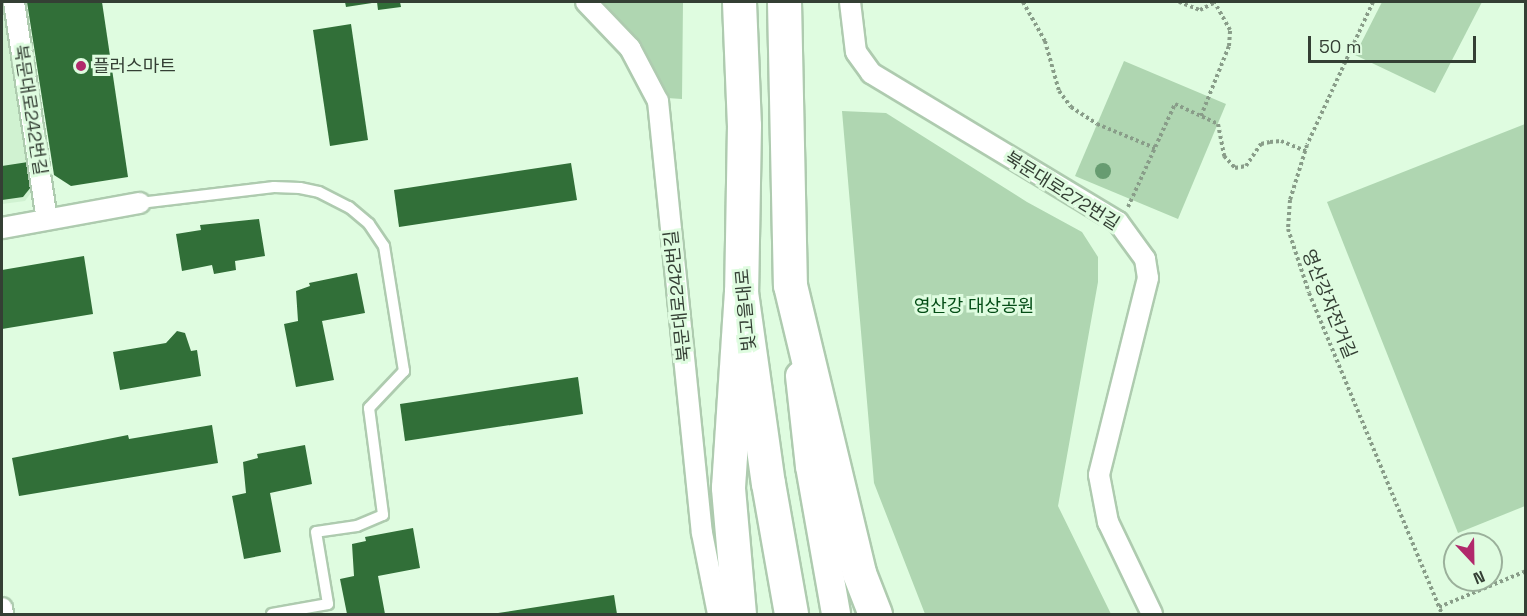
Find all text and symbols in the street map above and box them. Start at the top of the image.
scale bar [1311,24,1479,62]
text: 50 m [1319,35,1361,58]
street label: 북문대로242번길 [9,43,51,177]
place label: 플러스마트 [93,55,176,77]
marker: 플러스마트 [74,59,88,73]
street label: 북문대로272번길 [1001,147,1123,235]
street label: 북문대로242번길 [660,229,696,363]
street label: 영산강자전거길 [1297,246,1361,362]
street label: 빛고을대로 [732,268,760,352]
park label: 영산강 대상공원 [914,295,1034,317]
north arrow [1443,532,1503,592]
text: N [1470,566,1488,589]

